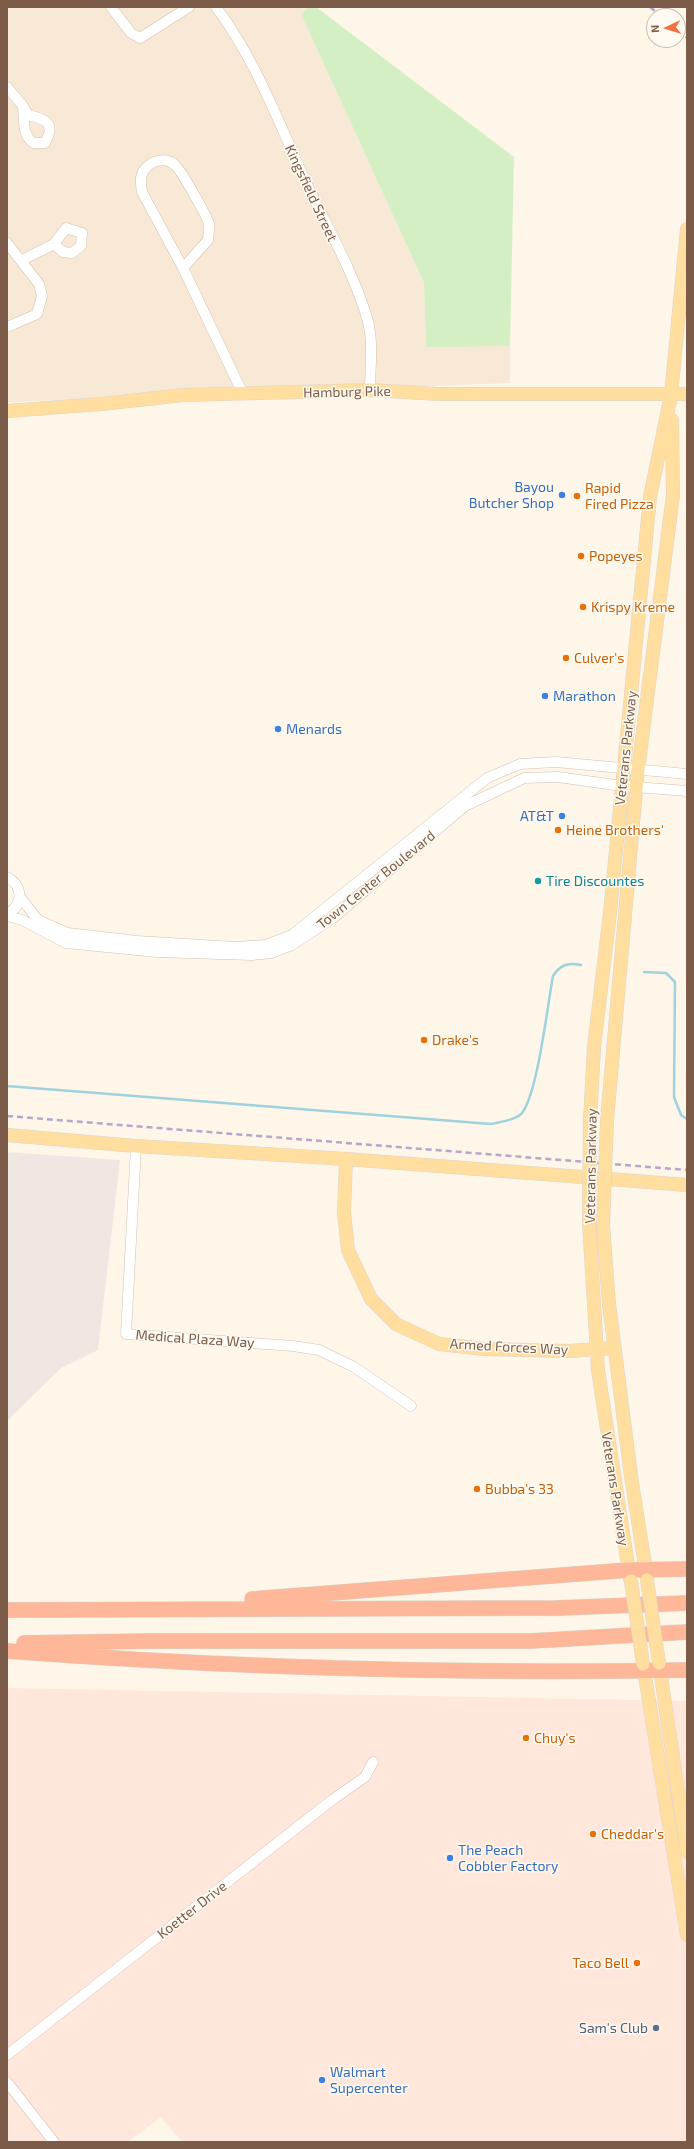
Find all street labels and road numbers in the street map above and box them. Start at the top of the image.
street label: Kingsfield Street [281,142,341,244]
street label: Hamburg Pike [303,383,391,401]
street label: Veterans Parkway [612,690,640,806]
street label: Town Center Boulevard [313,827,439,933]
street label: Veterans Parkway [582,1108,600,1224]
street label: Medical Plaza Way [135,1326,255,1352]
street label: Armed Forces Way [449,1336,569,1358]
street label: Veterans Parkway [598,1431,632,1547]
street label: Koetter Drive [154,1878,230,1942]

